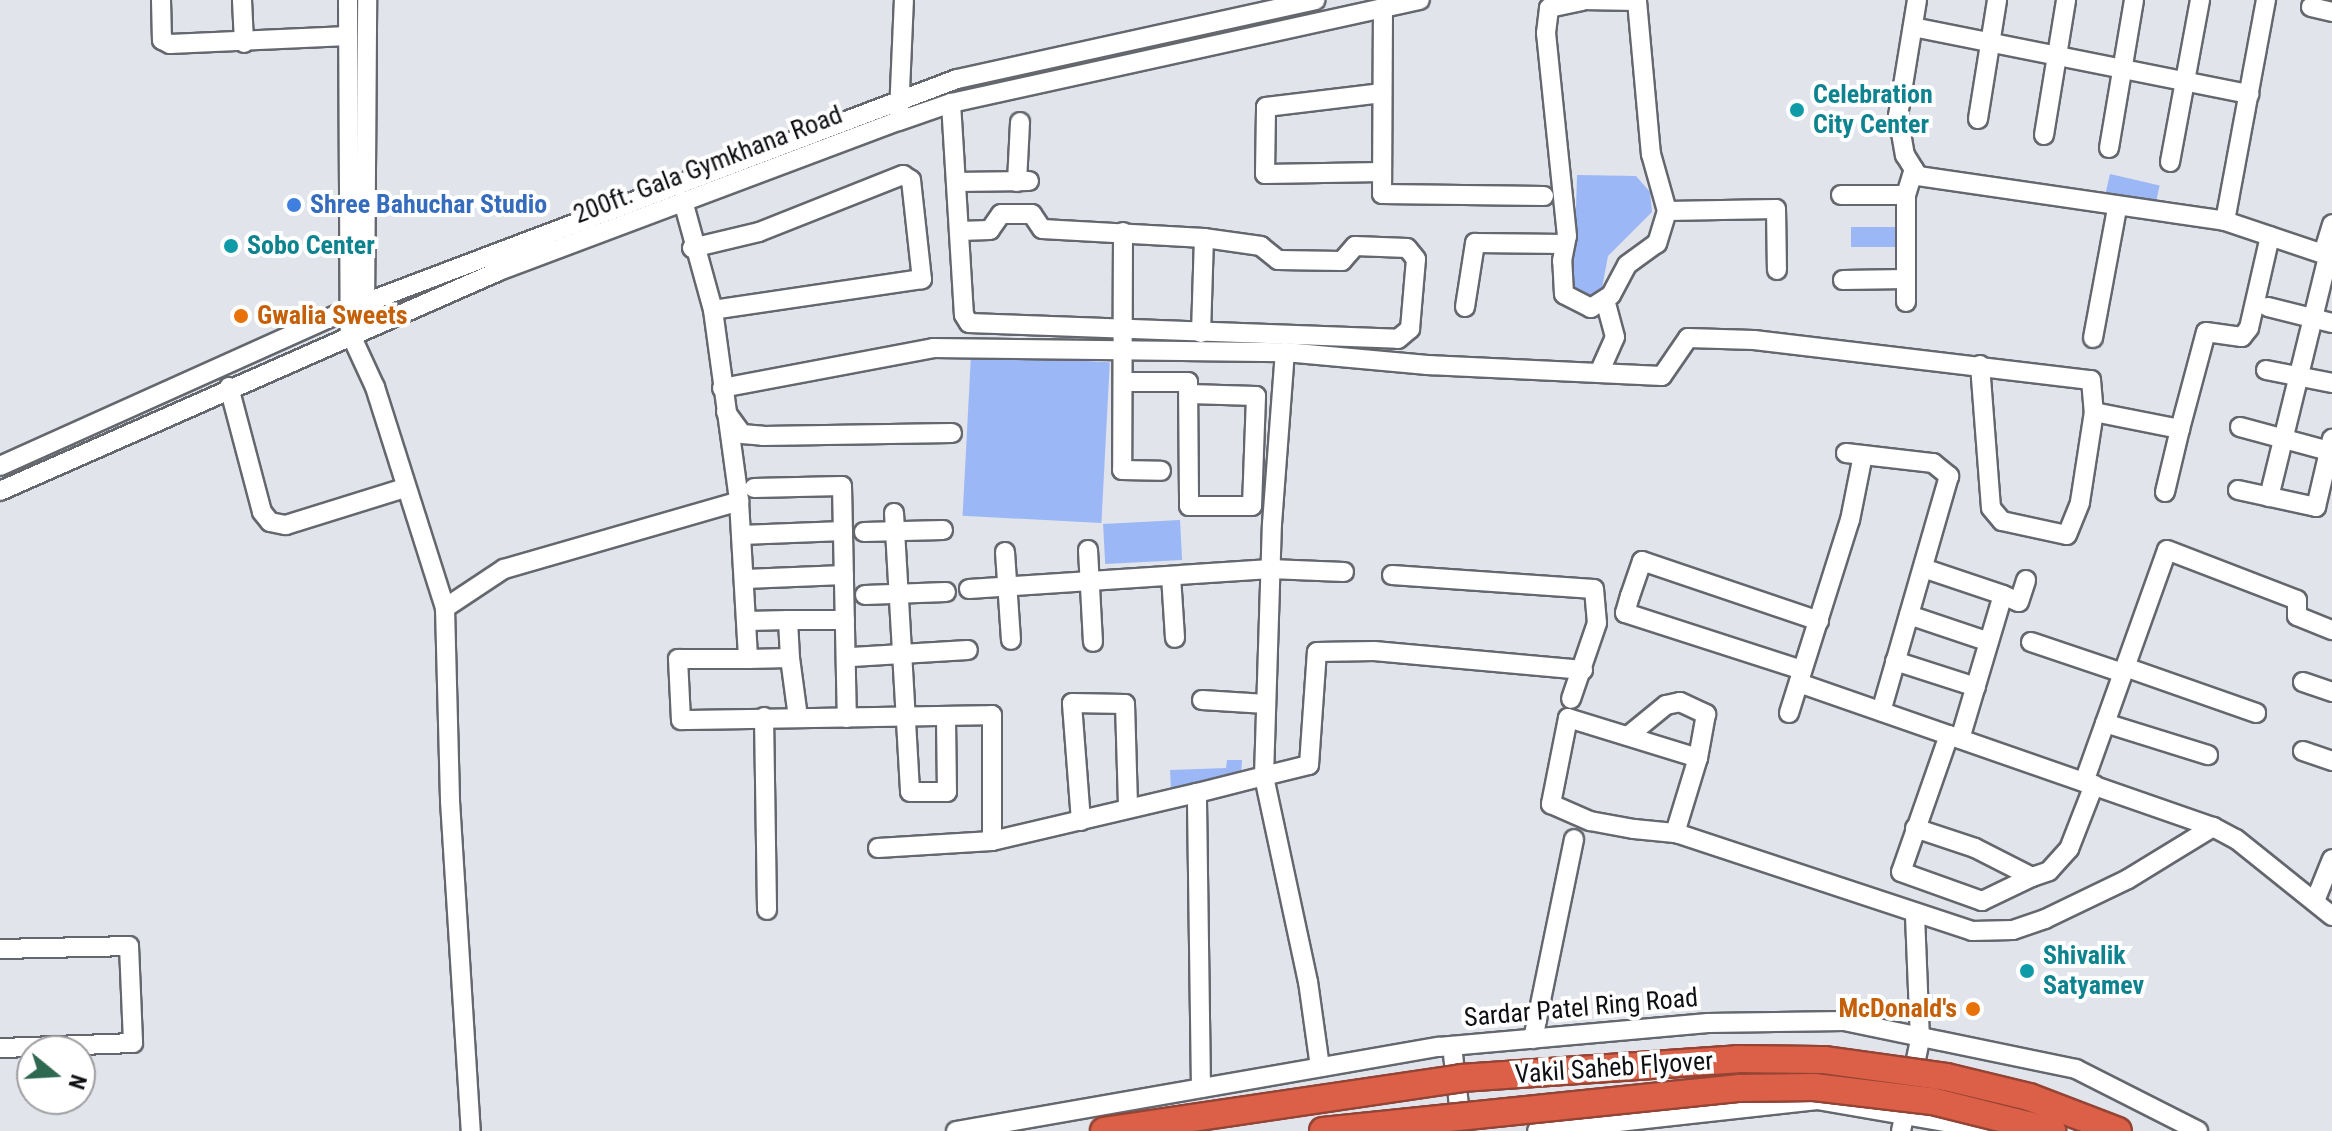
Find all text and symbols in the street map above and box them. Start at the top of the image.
place label: Celebration City Center [1813,79,1933,140]
street label: 200ft. Gala Gymkhana Road [569,99,847,231]
marker: Celebration City Center [1788,101,1806,119]
place label: Shree Bahuchar Studio [310,189,547,221]
marker: Shree Bahuchar Studio [285,196,303,214]
place label: Sobo Center [247,230,375,262]
marker: Sobo Center [222,237,240,255]
place label: Gwalia Sweets [257,300,407,332]
marker: Gwalia Sweets [232,307,250,325]
place label: Shivalik Satyamev [2043,940,2144,1002]
marker: Shivalik Satyamev [2018,962,2036,980]
street label: Sardar Patel Ring Road [1463,982,1699,1034]
place label: McDonald's [1838,993,1957,1025]
marker: McDonald's [1964,1000,1982,1018]
north arrow [16,1035,96,1115]
street label: Vakil Saheb Flyover [1514,1046,1714,1090]
text: N [63,1072,91,1092]

